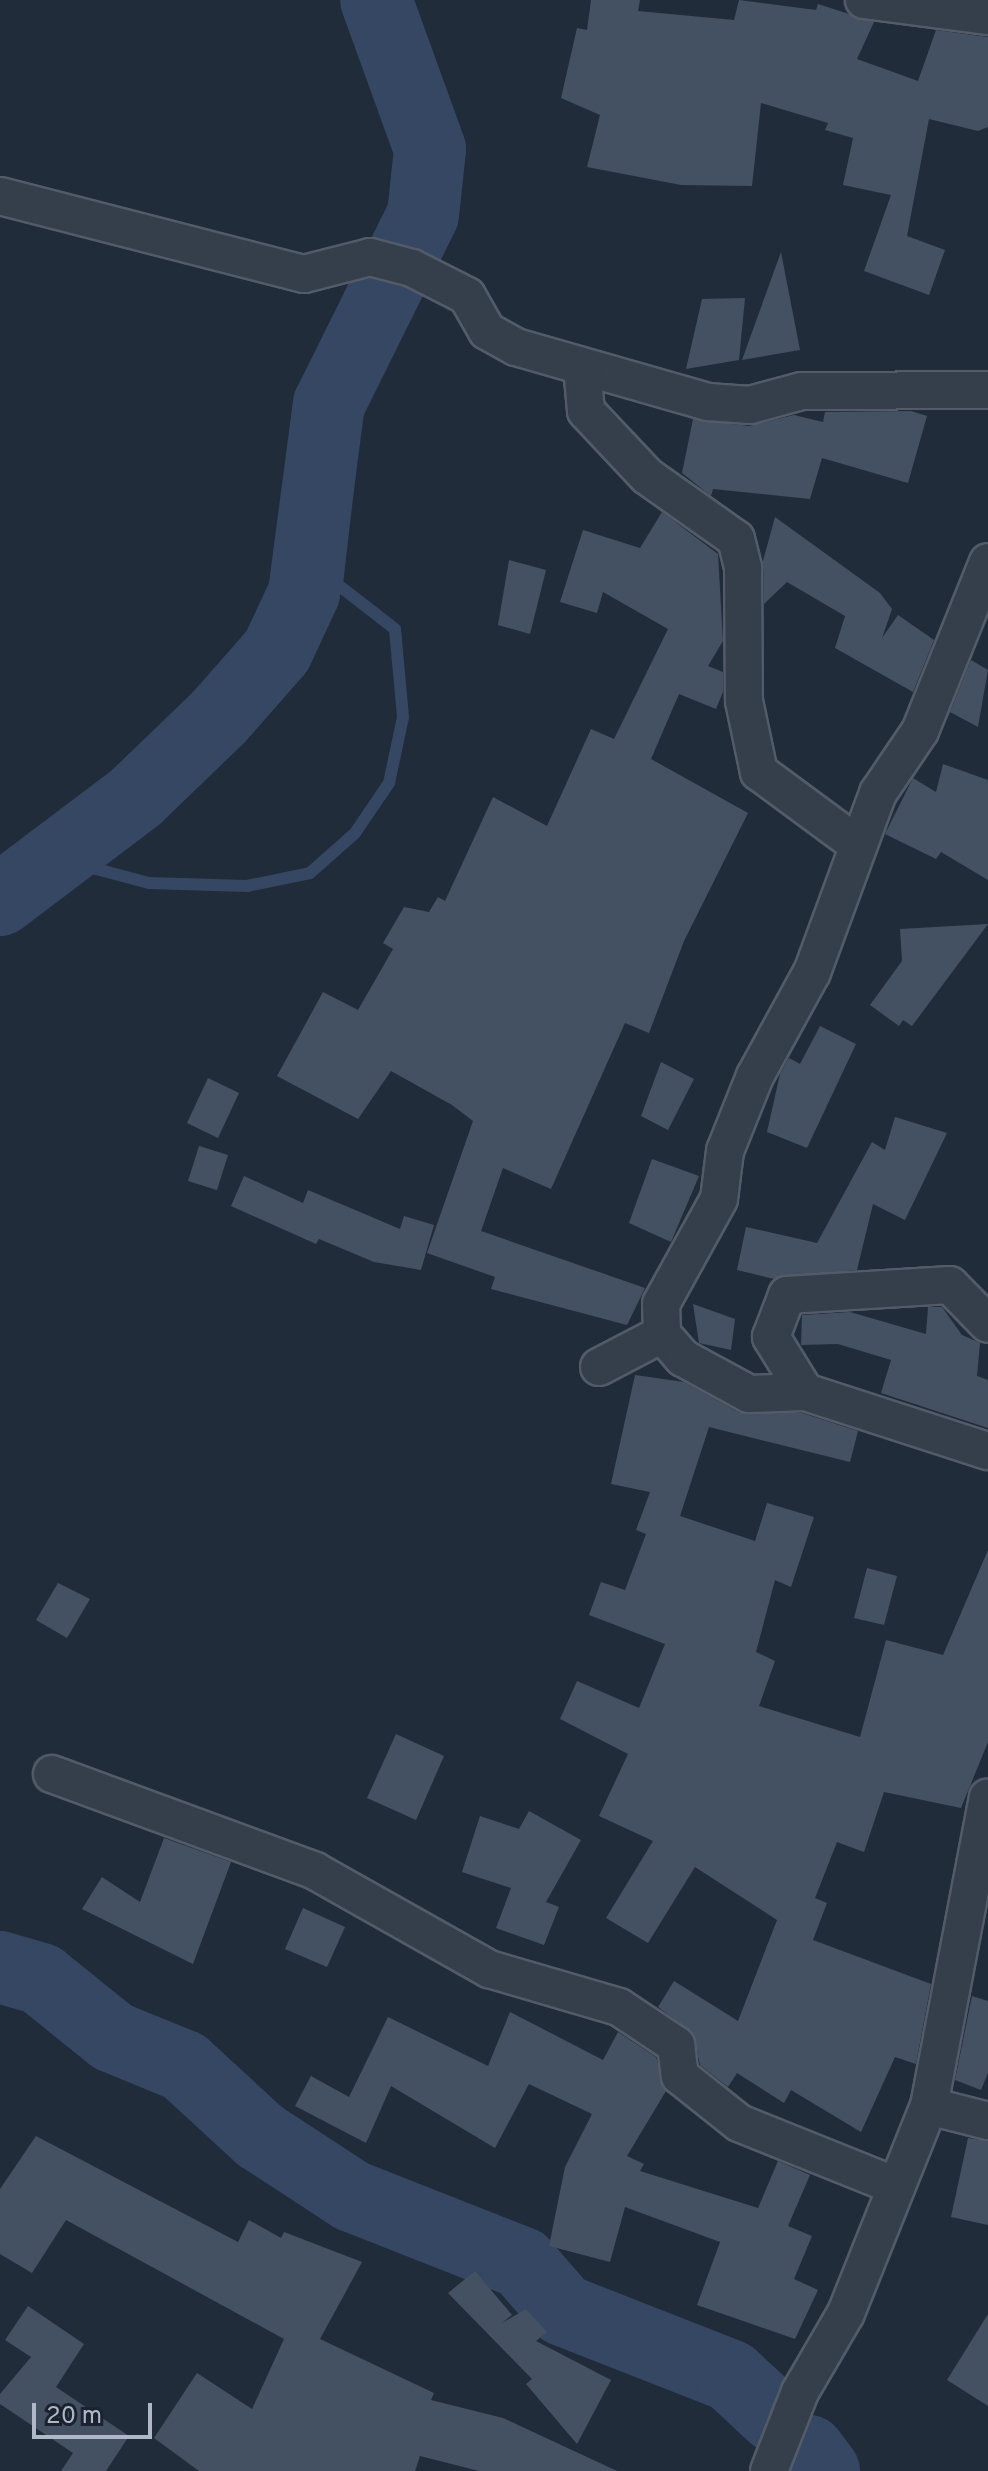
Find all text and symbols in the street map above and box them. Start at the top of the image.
scale bar [36,2387,156,2437]
text: 20 m [46,2402,102,2432]

